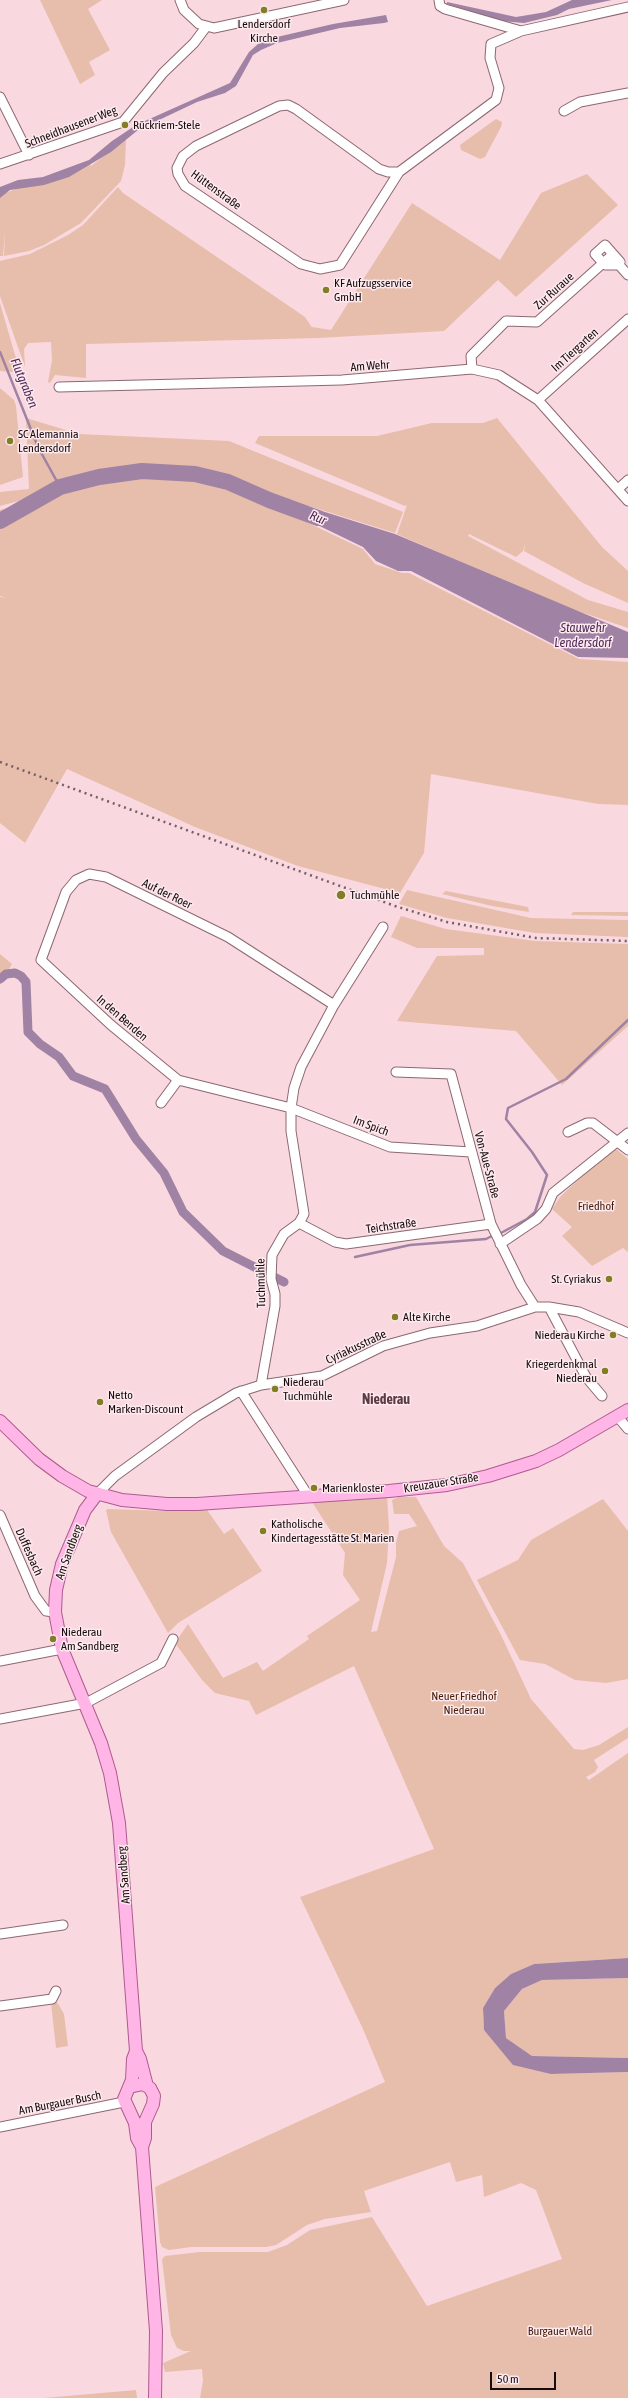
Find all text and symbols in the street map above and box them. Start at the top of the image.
marker: Lendersdorf Kirche [259,5,269,15]
place label: Lendersdorf Kirche [238,17,290,45]
street label: Schneidhausener Weg [23,103,119,151]
place label: Rückriem-Stele [133,118,200,132]
marker: Rückriem-Stele [120,120,130,130]
street label: Hüttenstraße [188,167,244,213]
street label: Zur Ruraue [531,269,577,313]
place label: KF Aufzugsservice GmbH [334,276,412,304]
marker: KF Aufzugsservice GmbH [321,285,331,295]
street label: Im Tiergarten [549,325,601,375]
water label: Flutgraben [7,356,41,410]
street label: Am Wehr [350,357,390,375]
place label: SC Alemannia Lendersdorf [18,427,79,455]
marker: SC Alemannia Lendersdorf [5,436,15,446]
water label: Rur [307,508,329,528]
water label: Stauwehr Lendersdorf [554,620,612,651]
street label: Auf der Roer [140,876,194,912]
place label: Tuchmühle [350,888,399,902]
marker: Tuchmühle [335,889,347,901]
street label: In den Benden [93,992,151,1044]
street label: Im Spich [351,1113,391,1139]
street label: Von-Aue-Straße [471,1130,503,1200]
park label: Friedhof [578,1199,614,1213]
street label: Teichstraße [365,1215,417,1237]
street label: Tuchmühle [253,1258,269,1308]
place label: St. Cyriakus [551,1272,601,1286]
marker: St. Cyriakus [604,1274,614,1284]
place label: Alte Kirche [403,1310,450,1324]
marker: Alte Kirche [390,1312,400,1322]
street label: Cyriakusstraße [323,1327,389,1367]
place label: Niederau Kirche [534,1328,605,1342]
marker: Niederau Kirche [608,1330,618,1340]
place label: Kriegerdenkmal Niederau [526,1357,597,1385]
marker: Kriegerdenkmal Niederau [600,1366,610,1376]
place label: Niederau Tuchmühle [283,1375,332,1403]
marker: Niederau Tuchmühle [270,1384,280,1394]
place label: Netto Marken-Discount [108,1388,183,1416]
district label: Niederau [362,1392,410,1408]
marker: Netto Marken-Discount [95,1397,105,1407]
street label: Kreuzauer Straße [403,1470,479,1496]
place label: Marienkloster [322,1481,384,1495]
marker: Marienkloster [309,1483,319,1493]
place label: Katholische Kindertagesstätte St. Marien [271,1517,394,1545]
street label: Am Sandberg [52,1522,86,1582]
street label: Duffesbach [12,1526,46,1578]
marker: Katholische Kindertagesstätte St. Marien [258,1526,268,1536]
place label: Niederau Am Sandberg [61,1625,119,1653]
marker: Niederau Am Sandberg [48,1634,58,1644]
park label: Neuer Friedhof Niederau [431,1689,497,1717]
street label: Am Sandberg [115,1846,133,1904]
street label: Am Burgauer Busch [18,2088,102,2118]
park label: Burgauer Wald [528,2324,592,2338]
scale bar [492,2364,558,2390]
text: 50 m [497,2372,519,2386]

